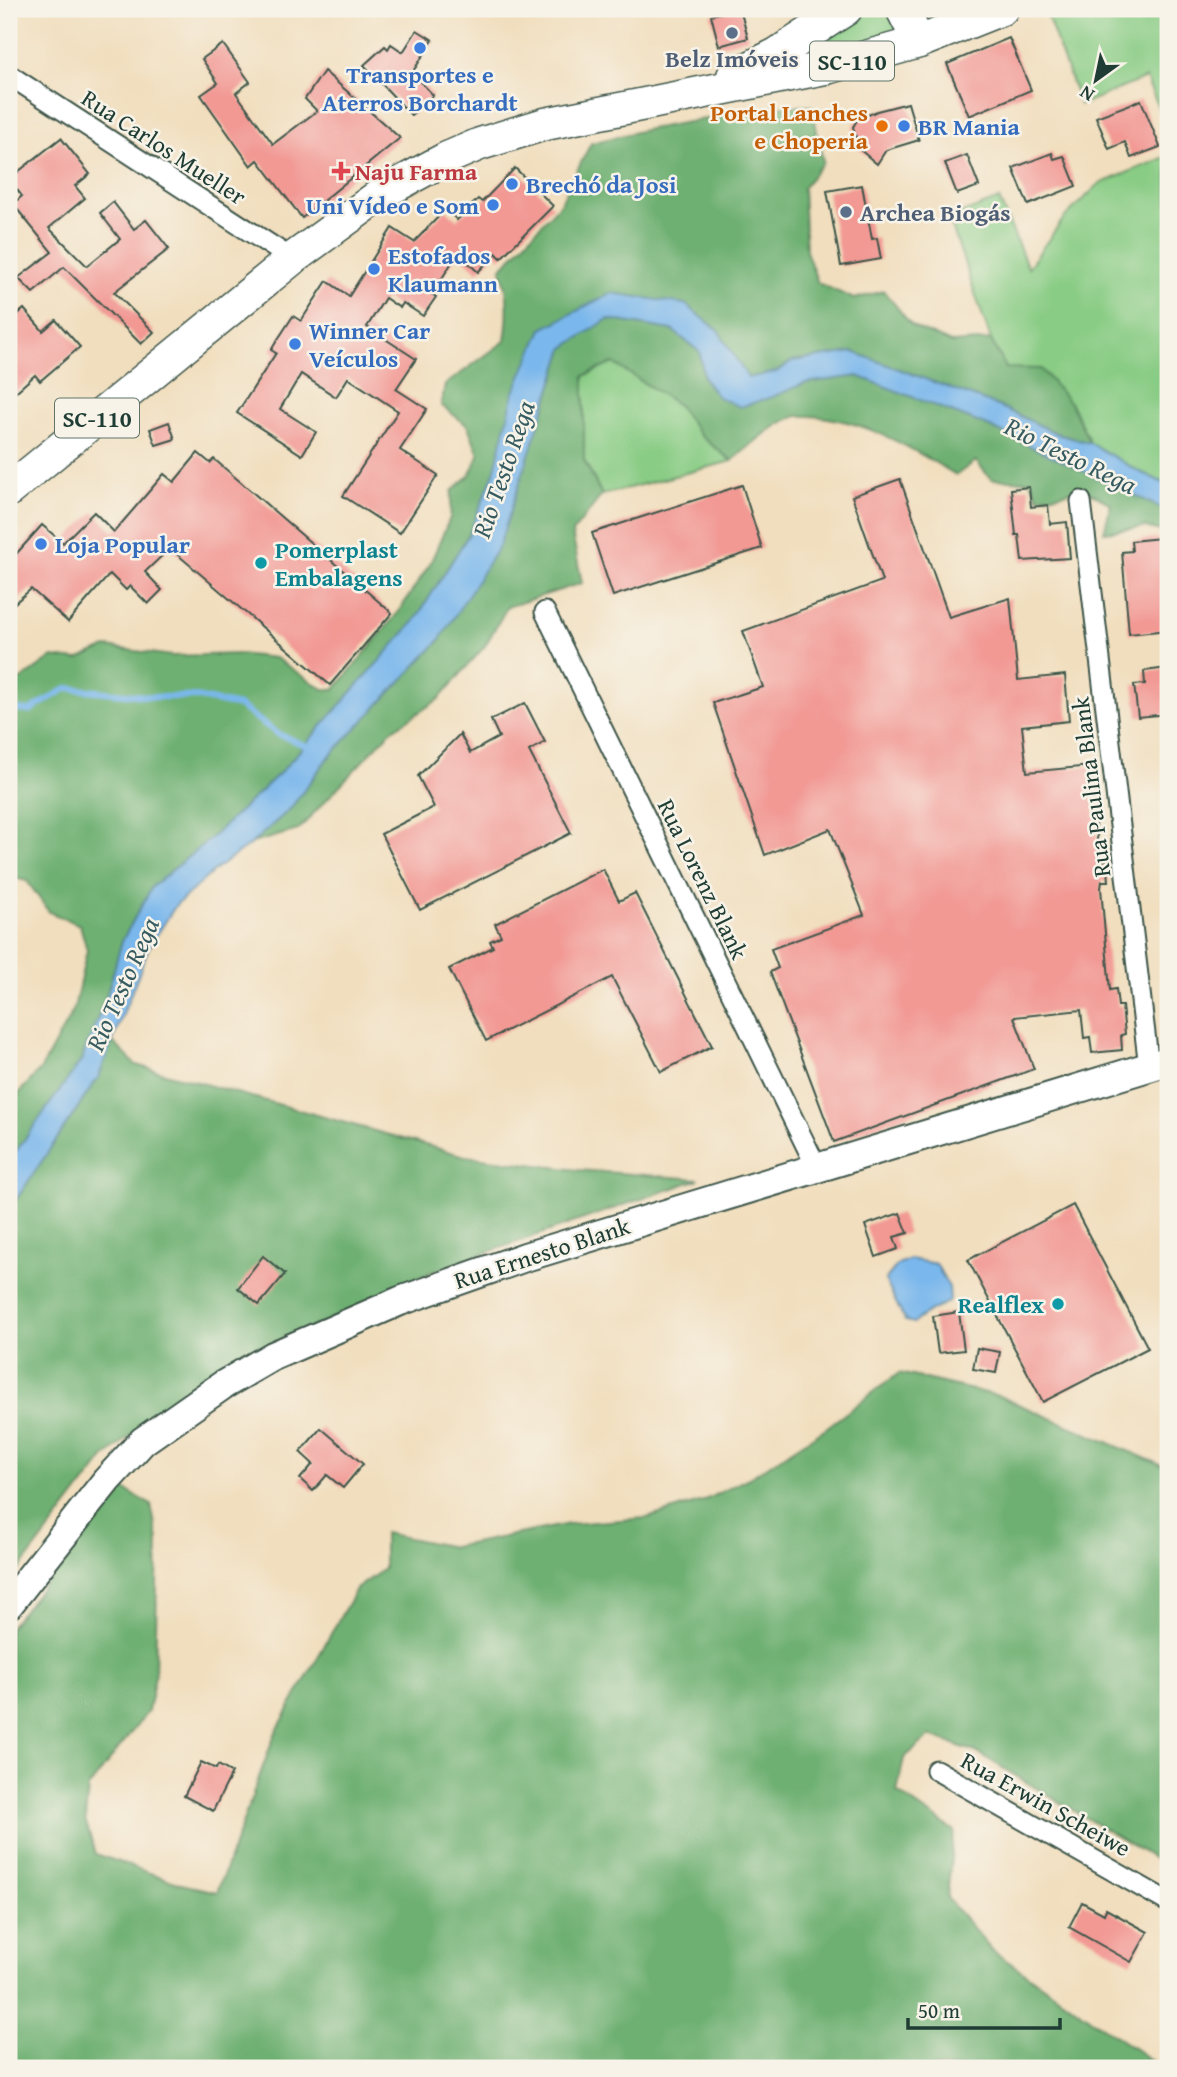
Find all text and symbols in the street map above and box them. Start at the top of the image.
marker: Belz Imóveis [724,25,740,41]
marker: Transportes e Aterros Borchardt [412,40,428,56]
place label: Belz Imóveis [665,41,799,76]
road number: SC-110 [810,41,894,80]
north arrow [1062,46,1132,116]
place label: Transportes e Aterros Borchardt [322,57,518,120]
text: N [1074,79,1100,109]
street label: Rua Carlos Mueller [75,81,253,213]
place label: Portal Lanches e Choperia [710,95,869,158]
place label: BR Mania [918,109,1021,144]
marker: Portal Lanches e Choperia [874,118,890,134]
marker: BR Mania [896,118,912,134]
place label: Naju Farma [355,154,478,189]
marker: Naju Farma [333,163,349,179]
place label: Brechó da Josi [526,167,676,202]
marker: Brechó da Josi [504,176,520,192]
place label: Uni Vídeo e Som [306,188,479,223]
place label: Archea Biogás [860,195,1011,230]
marker: Uni Vídeo e Som [485,197,501,213]
marker: Archea Biogás [838,204,854,220]
place label: Estofados Klaumann [388,238,498,301]
marker: Estofados Klaumann [366,261,382,277]
place label: Winner Car Veículos [309,313,430,376]
marker: Winner Car Veículos [287,336,303,352]
water label: Rio Testo Rega [461,395,545,544]
road number: SC-110 [55,398,139,438]
water label: Rio Testo Rega [998,406,1144,504]
place label: Loja Popular [55,527,190,562]
place label: Pomerplast Embalagens [275,532,403,595]
marker: Loja Popular [33,536,49,552]
marker: Pomerplast Embalagens [253,555,269,571]
street label: Rua Paulina Blank [1062,694,1119,879]
street label: Rua Lorenz Blank [649,793,757,966]
water label: Rio Testo Rega [75,911,169,1058]
street label: Rua Ernesto Blank [450,1208,635,1298]
place label: Realflex [958,1287,1044,1322]
marker: Realflex [1050,1296,1066,1312]
street label: Rua Erwin Scheiwe [955,1743,1137,1865]
scale bar [908,1986,1060,2030]
text: 50 m [918,1995,960,2026]

